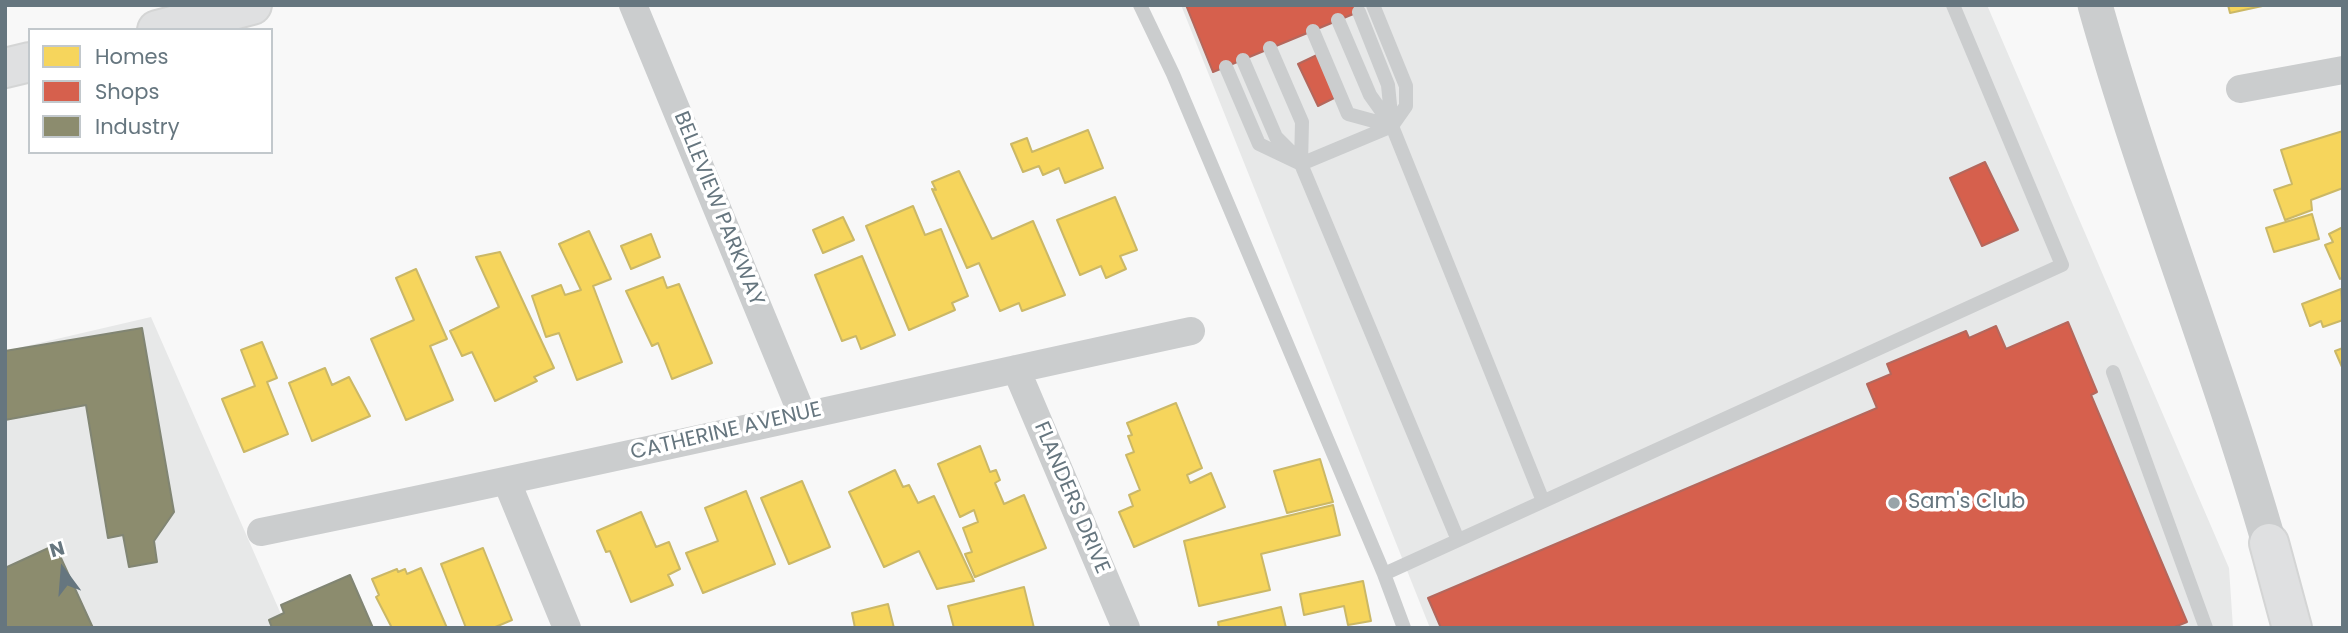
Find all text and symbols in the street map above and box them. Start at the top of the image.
legend [28,28,273,154]
text: Homes [95,42,169,71]
text: Shops [95,77,159,106]
street label: BELLEVIEW PARKWAY [667,108,769,310]
text: Industry [95,112,180,141]
street label: CATHERINE AVENUE [628,398,824,466]
street label: FLANDERS DRIVE [1028,418,1114,578]
place label: Sam's Club [1908,490,2025,516]
marker: Sam's Club [1886,495,1902,511]
text: N [46,534,68,564]
north arrow [28,535,98,605]

